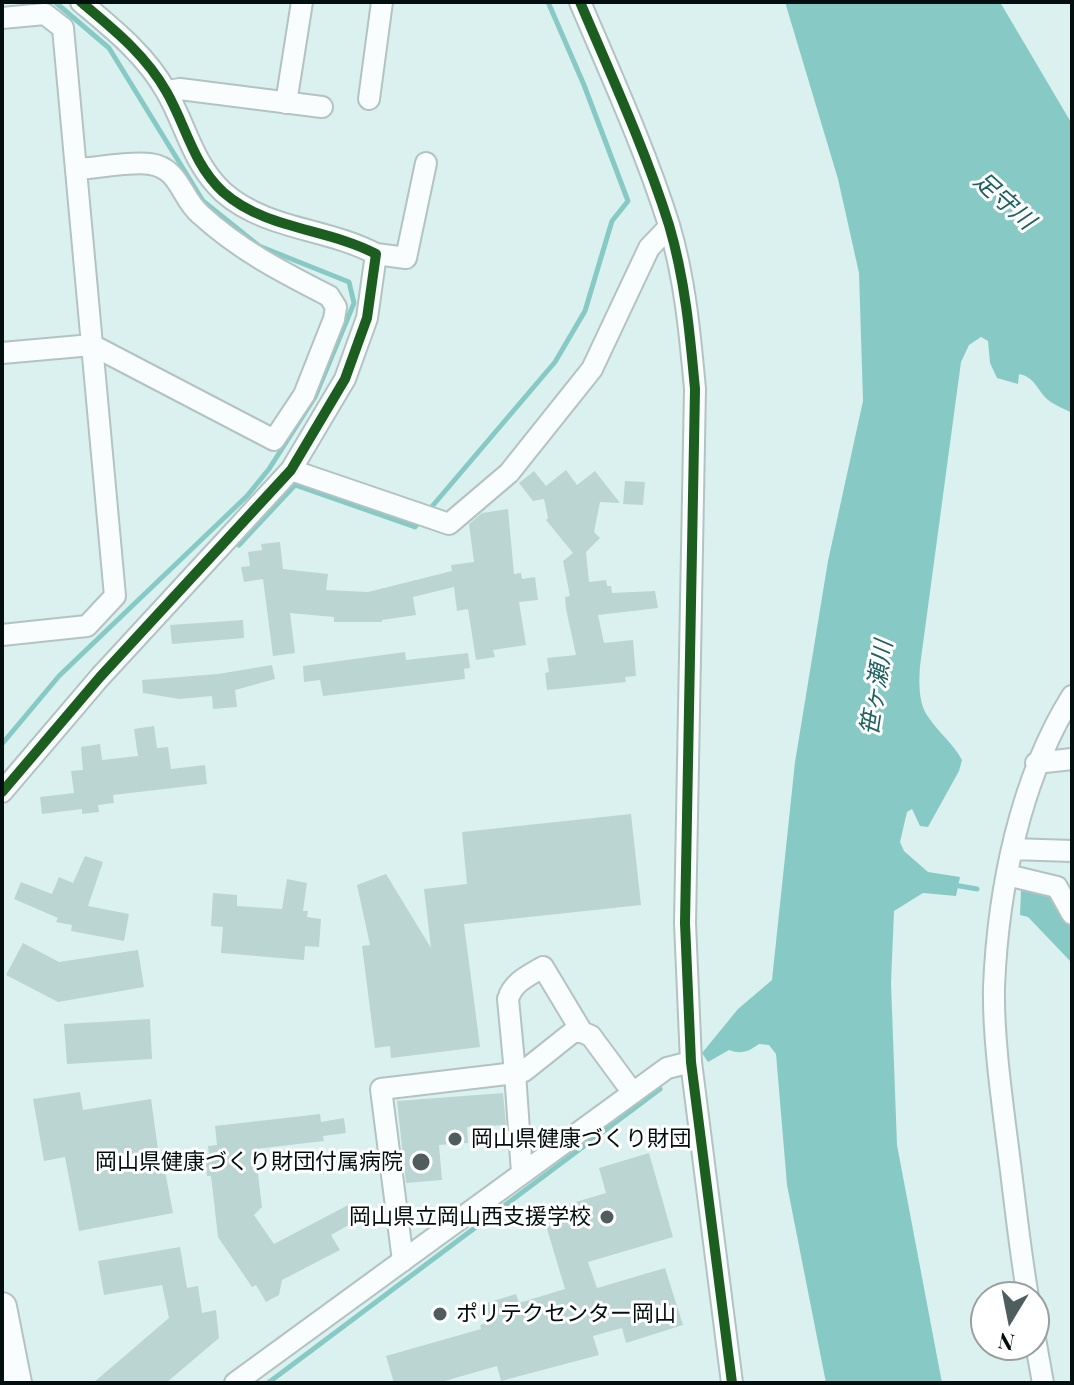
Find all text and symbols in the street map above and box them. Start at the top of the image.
water label: 足守川 [968,166,1040,236]
water label: 笹ヶ瀬川 [855,638,899,738]
place label: 岡山県健康づくり財団 [471,1126,691,1152]
marker: 岡山県健康づくり財団 [446,1130,464,1148]
place label: 岡山県健康づくり財団付属病院 [95,1149,403,1175]
marker: 岡山県健康づくり財団付属病院 [410,1151,432,1173]
place label: 岡山県立岡山西支援学校 [349,1204,591,1230]
marker: 岡山県立岡山西支援学校 [598,1208,616,1226]
north arrow [970,1281,1050,1361]
place label: ポリテクセンター岡山 [456,1301,676,1327]
marker: ポリテクセンター岡山 [431,1305,449,1323]
text: N [996,1327,1017,1359]

